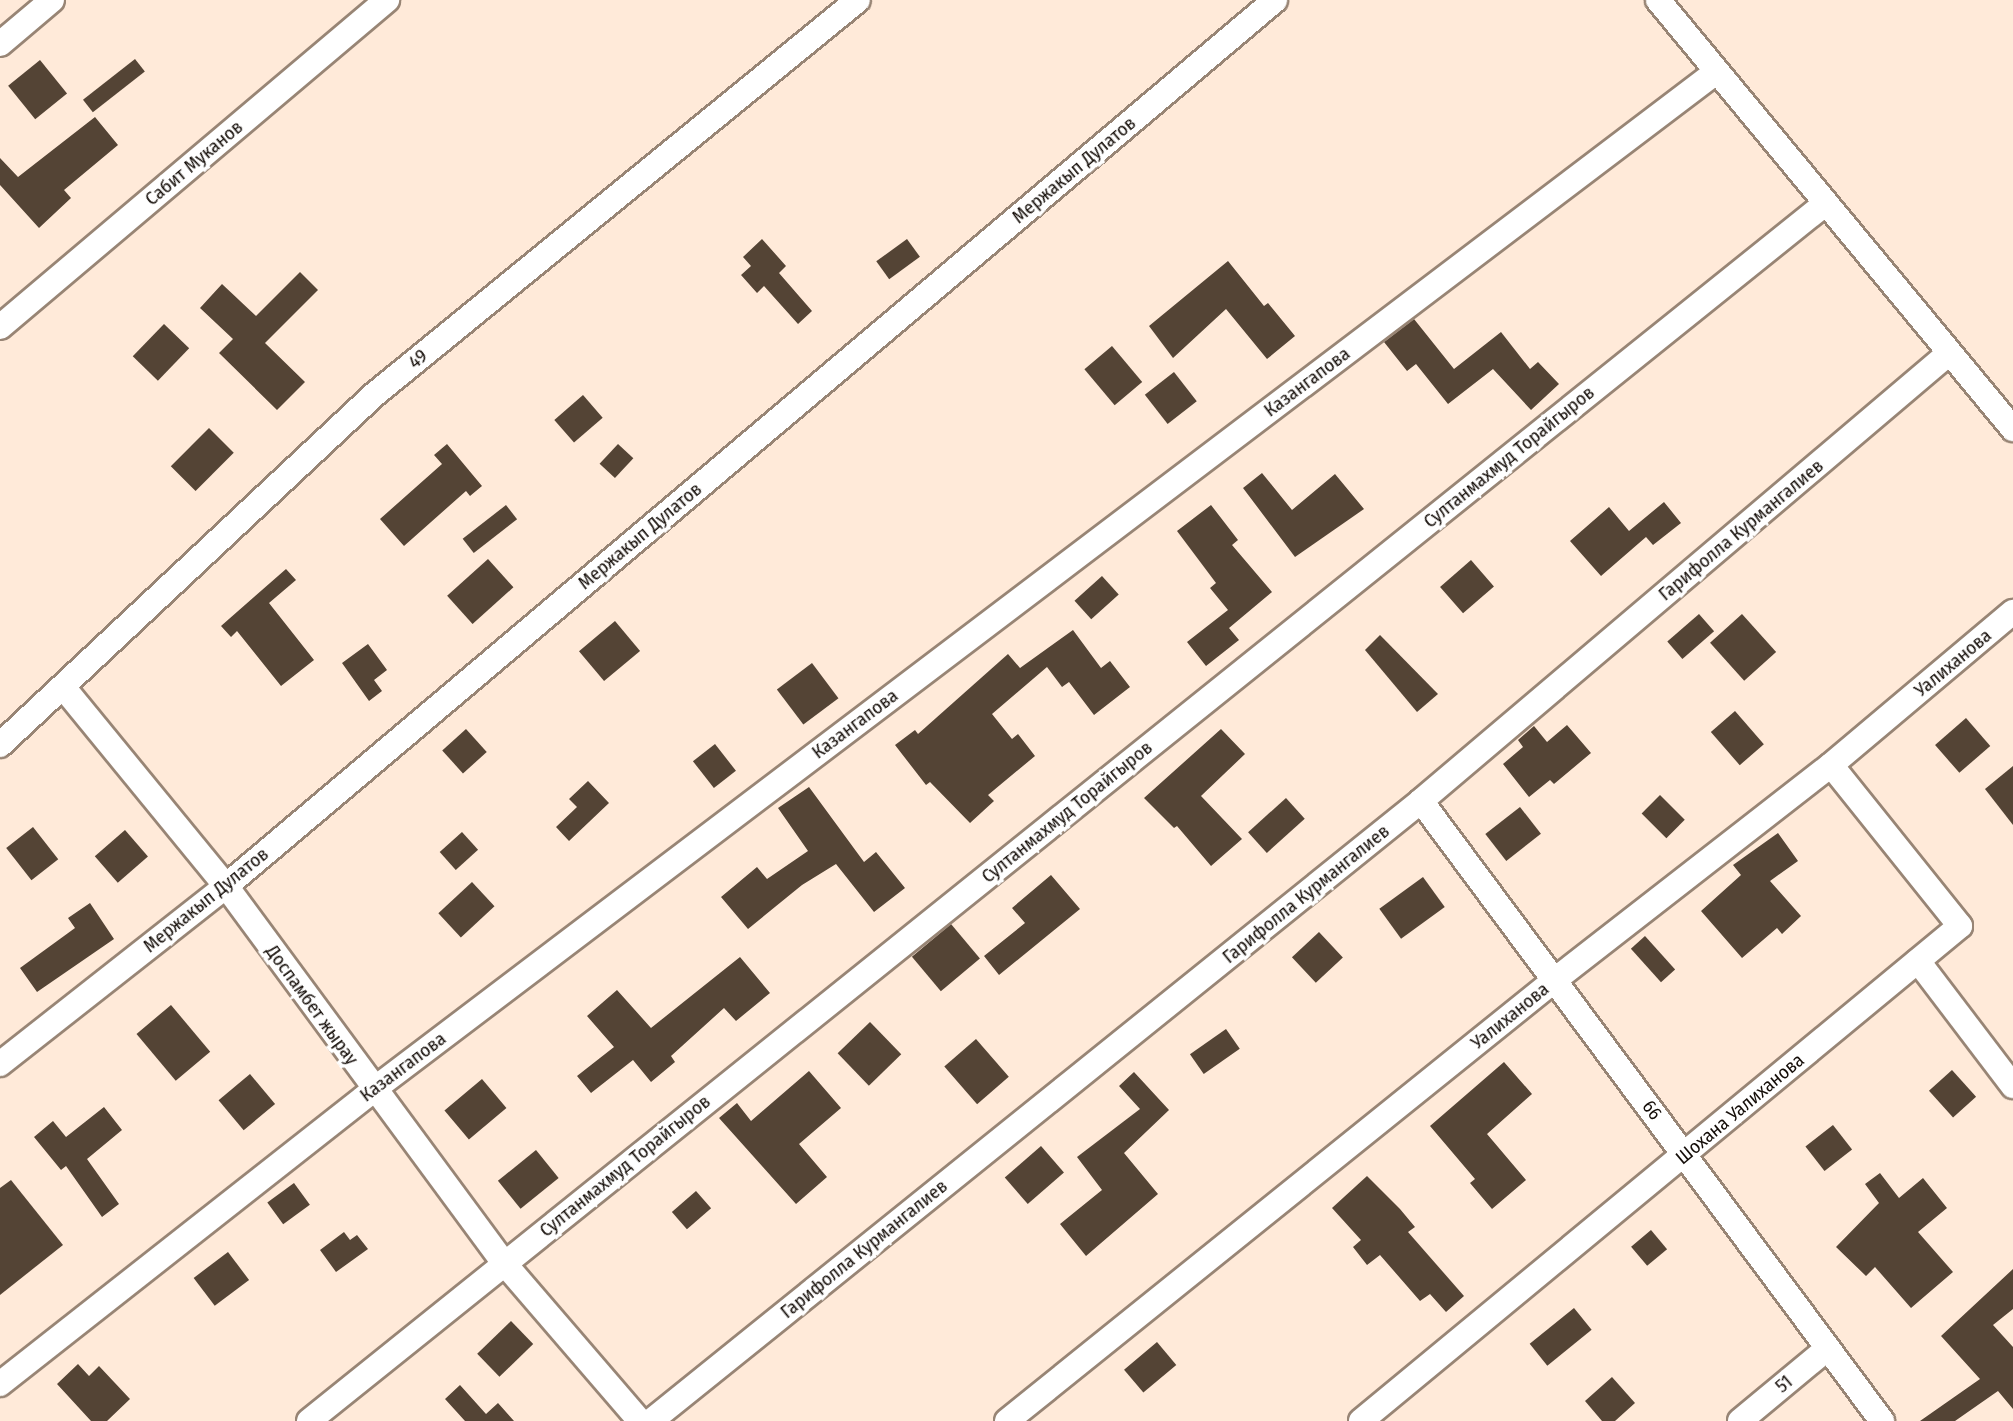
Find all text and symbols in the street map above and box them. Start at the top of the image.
street label: Мержакып Дулатов [1008,112,1140,228]
street label: Сабит Муканов [140,116,248,210]
street label: Казангапова [1260,342,1354,422]
street label: 49 [404,344,432,374]
street label: Султанмахмуд Торайгыров [1419,381,1599,533]
street label: Гарифолла Курмангалиев [1654,454,1828,606]
street label: Мержакып Дулатов [574,478,706,594]
street label: Уалиханова [1910,624,1996,702]
street label: Казангапова [808,684,902,764]
street label: Султанмахмуд Торайгыров [977,736,1157,888]
street label: Гарифолла Курмангалиев [1218,820,1394,968]
street label: Мержакып Дулатов [139,843,273,957]
street label: Доспамбет жырау [261,941,363,1069]
street label: Уалиханова [1466,978,1554,1054]
street label: Казангапова [356,1027,450,1107]
street label: Шохана Уалиханова [1671,1049,1809,1169]
street label: Султанмахмуд Торайгыров [535,1090,715,1242]
street label: 66 [1637,1096,1667,1124]
street label: Гарифолла Курмангалиев [776,1175,952,1323]
street label: 51 [1771,1370,1797,1398]

